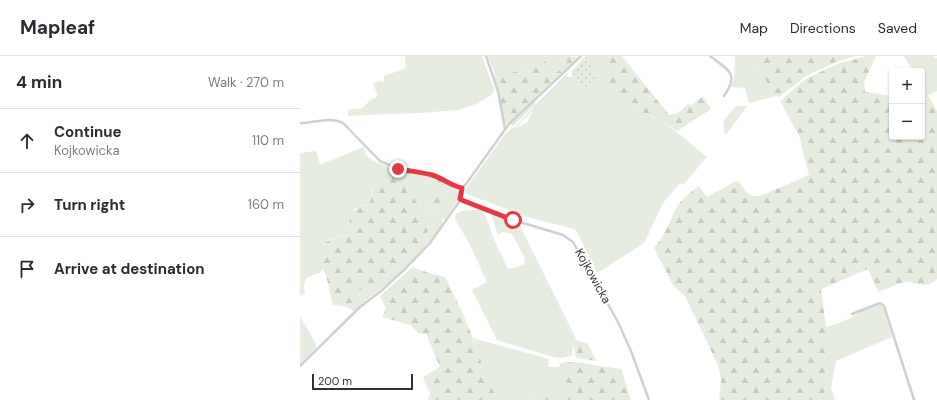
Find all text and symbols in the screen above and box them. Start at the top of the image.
text: Mapleaf [20,15,95,40]
text: Map [740,19,768,37]
text: Directions [790,19,856,37]
text: Saved [878,19,917,37]
map controls [889,68,925,140]
button: + [889,68,925,104]
text: 4 min [16,71,62,93]
text: Walk · 270 m [208,74,284,91]
button: − [889,104,925,140]
text: Continue [54,122,122,142]
icon: ahead [16,130,38,152]
text: 110 m [252,132,284,149]
text: Kojkowicka [54,142,120,159]
route end [389,160,407,178]
icon: right [16,194,38,216]
text: Turn right [54,195,125,215]
text: 160 m [248,196,284,213]
route start [504,211,522,229]
street label: Kojkowicka [571,246,615,306]
icon: arrive [16,258,38,280]
text: Arrive at destination [54,259,205,279]
scale bar [312,372,413,391]
text: 200 m [318,374,352,388]

